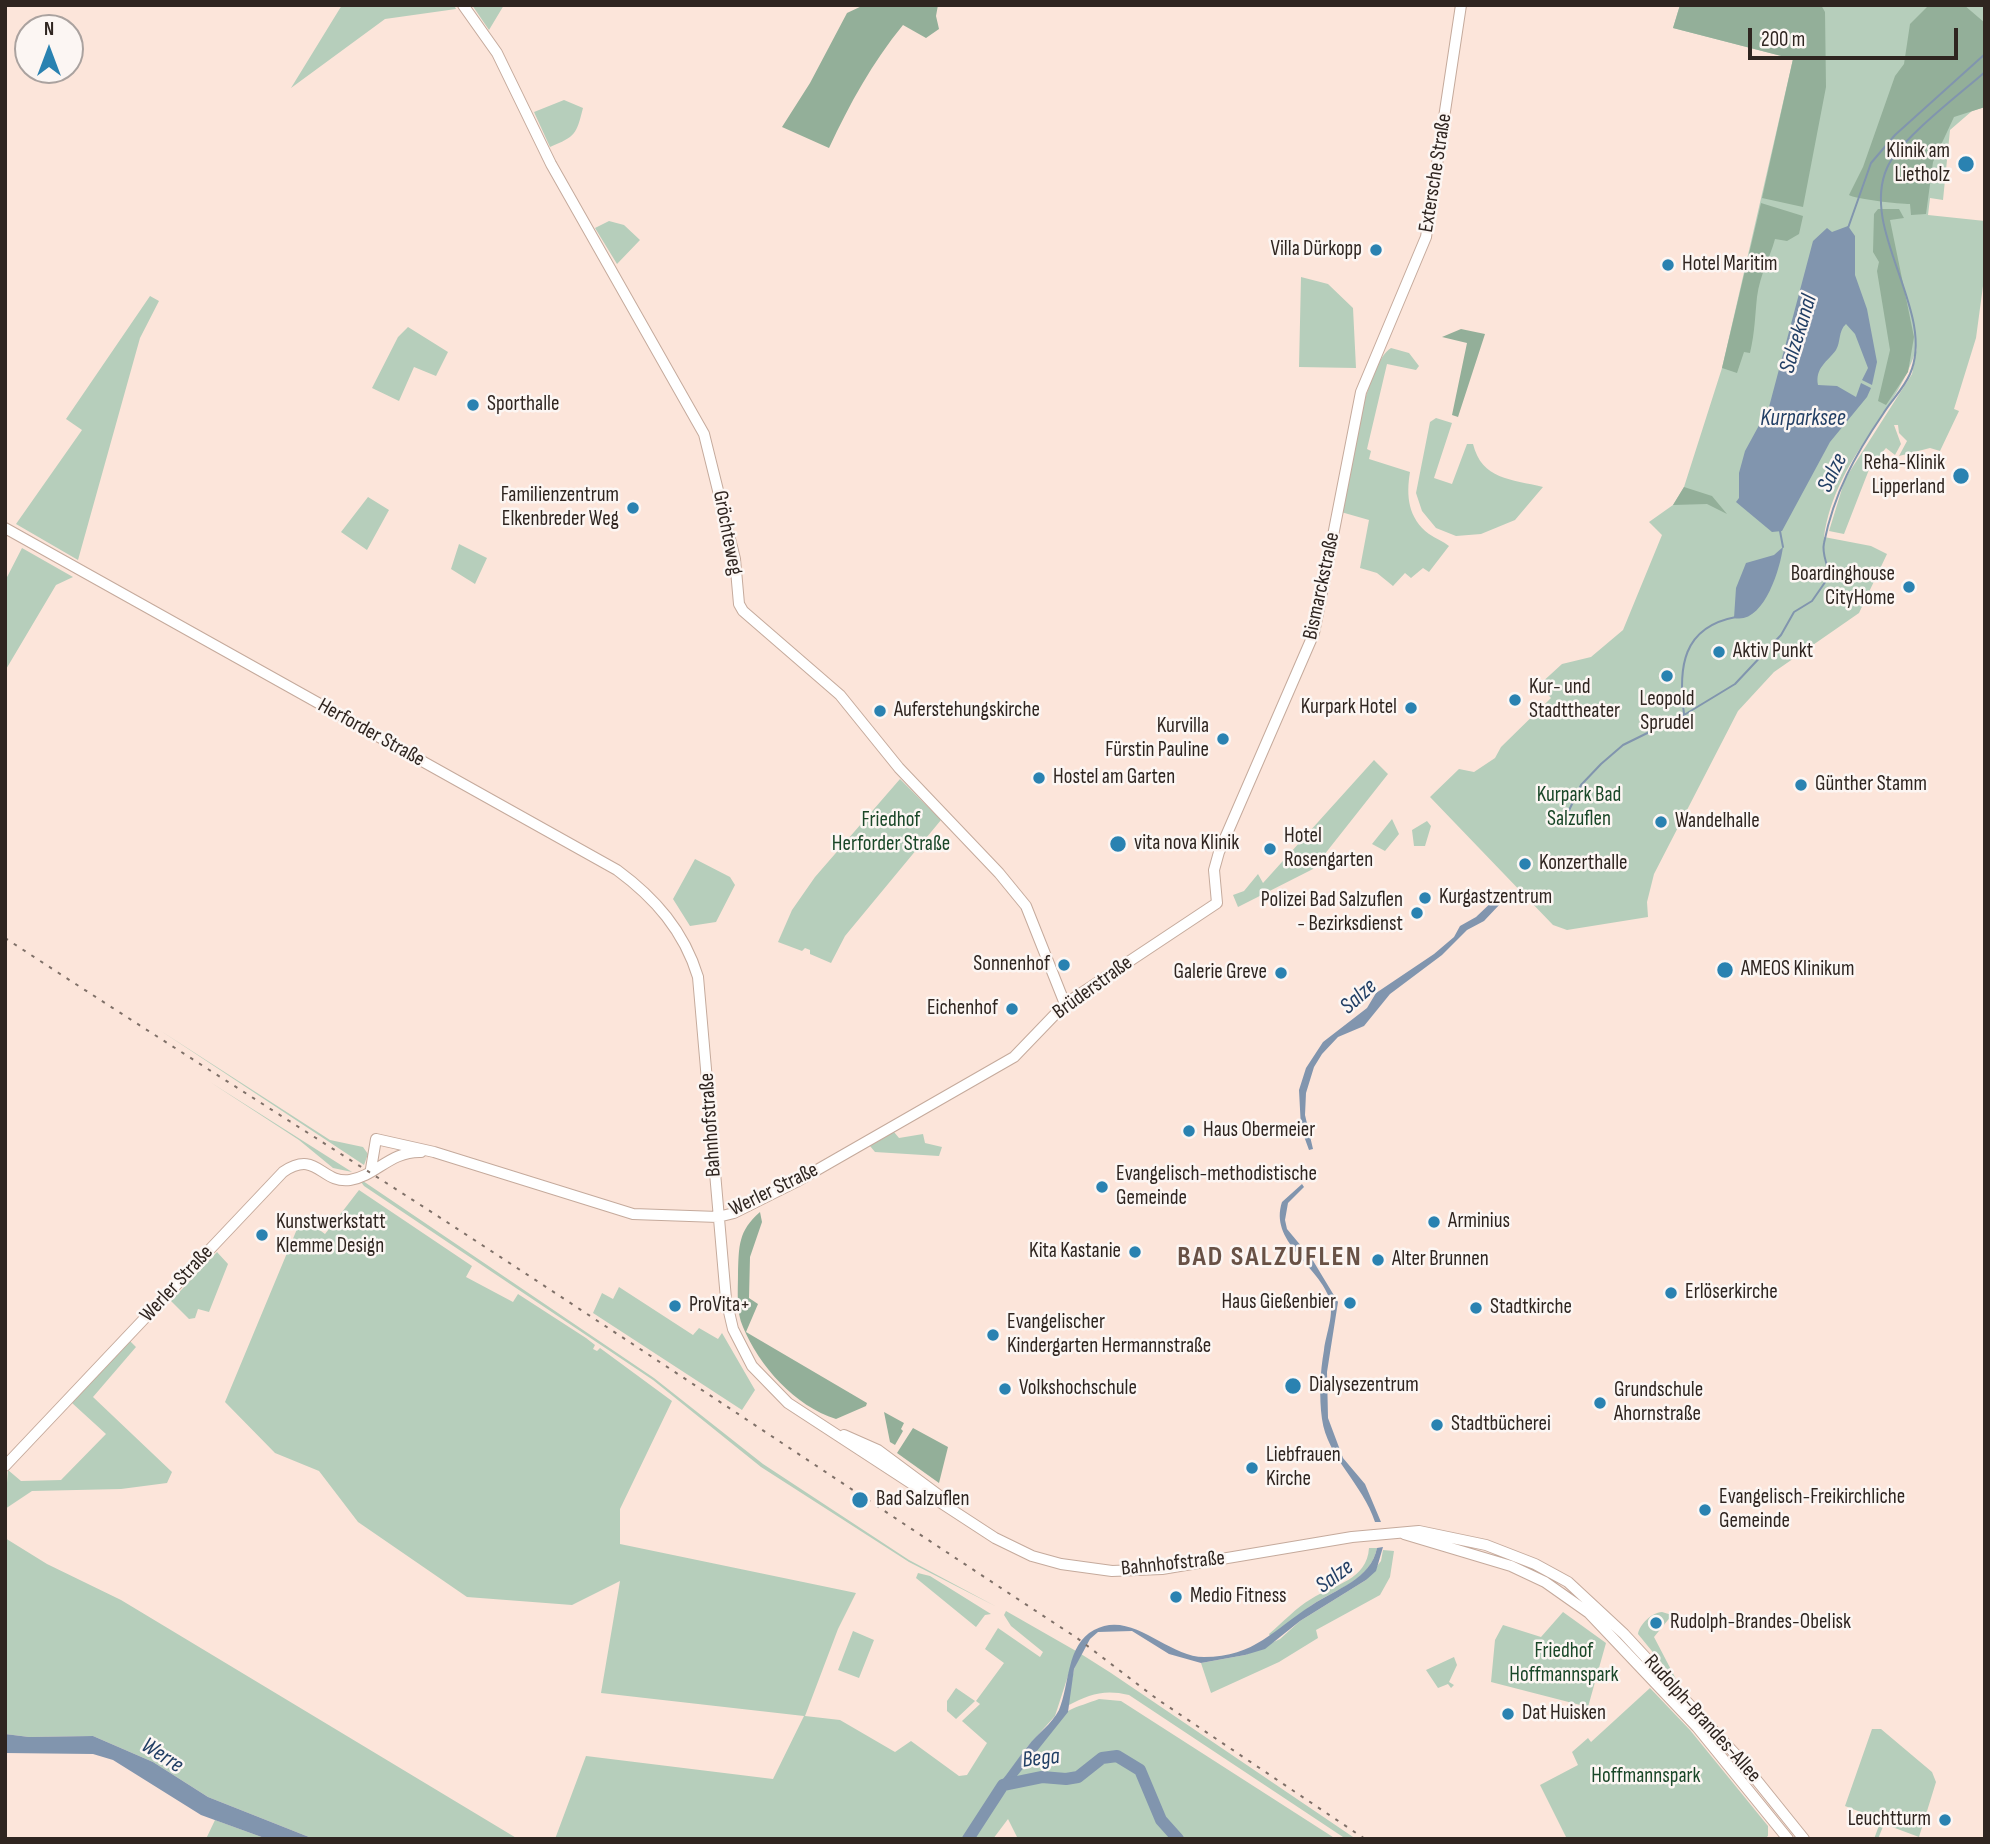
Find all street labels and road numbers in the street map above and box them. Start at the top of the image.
street label: Extersche Straße [1414,112,1458,234]
street label: Gröchteweg [706,489,748,577]
street label: Bismarckstraße [1298,530,1346,642]
street label: Herforder Straße [313,693,429,773]
street label: Brüderstraße [1048,951,1138,1025]
street label: Bahnhofstraße [695,1072,727,1178]
street label: Werler Straße [725,1158,823,1222]
street label: Werler Straße [135,1240,219,1328]
street label: Bahnhofstraße [1120,1546,1226,1582]
street label: Rudolph-Brandes-Allee [1638,1650,1766,1788]

